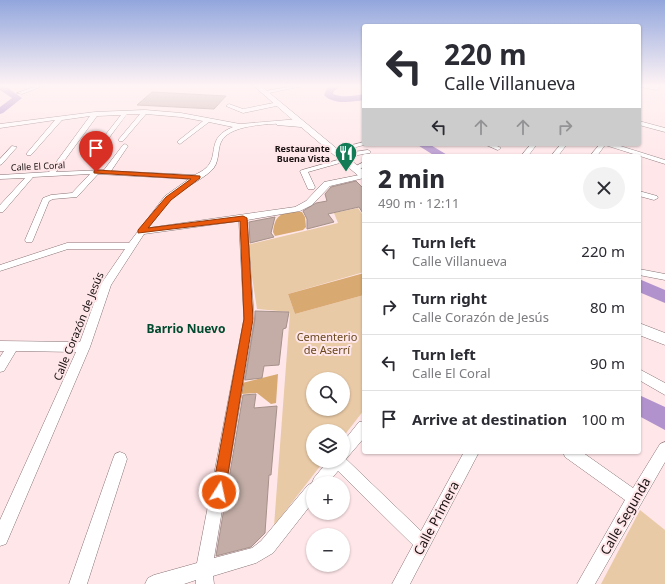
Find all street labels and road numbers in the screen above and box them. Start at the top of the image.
street label: Calle El Coral [10,158,66,174]
street label: Calle Corazón de Jesús [49,269,107,383]
street label: Calle Segunda [596,474,654,558]
street label: Calle Primera [409,478,463,558]

